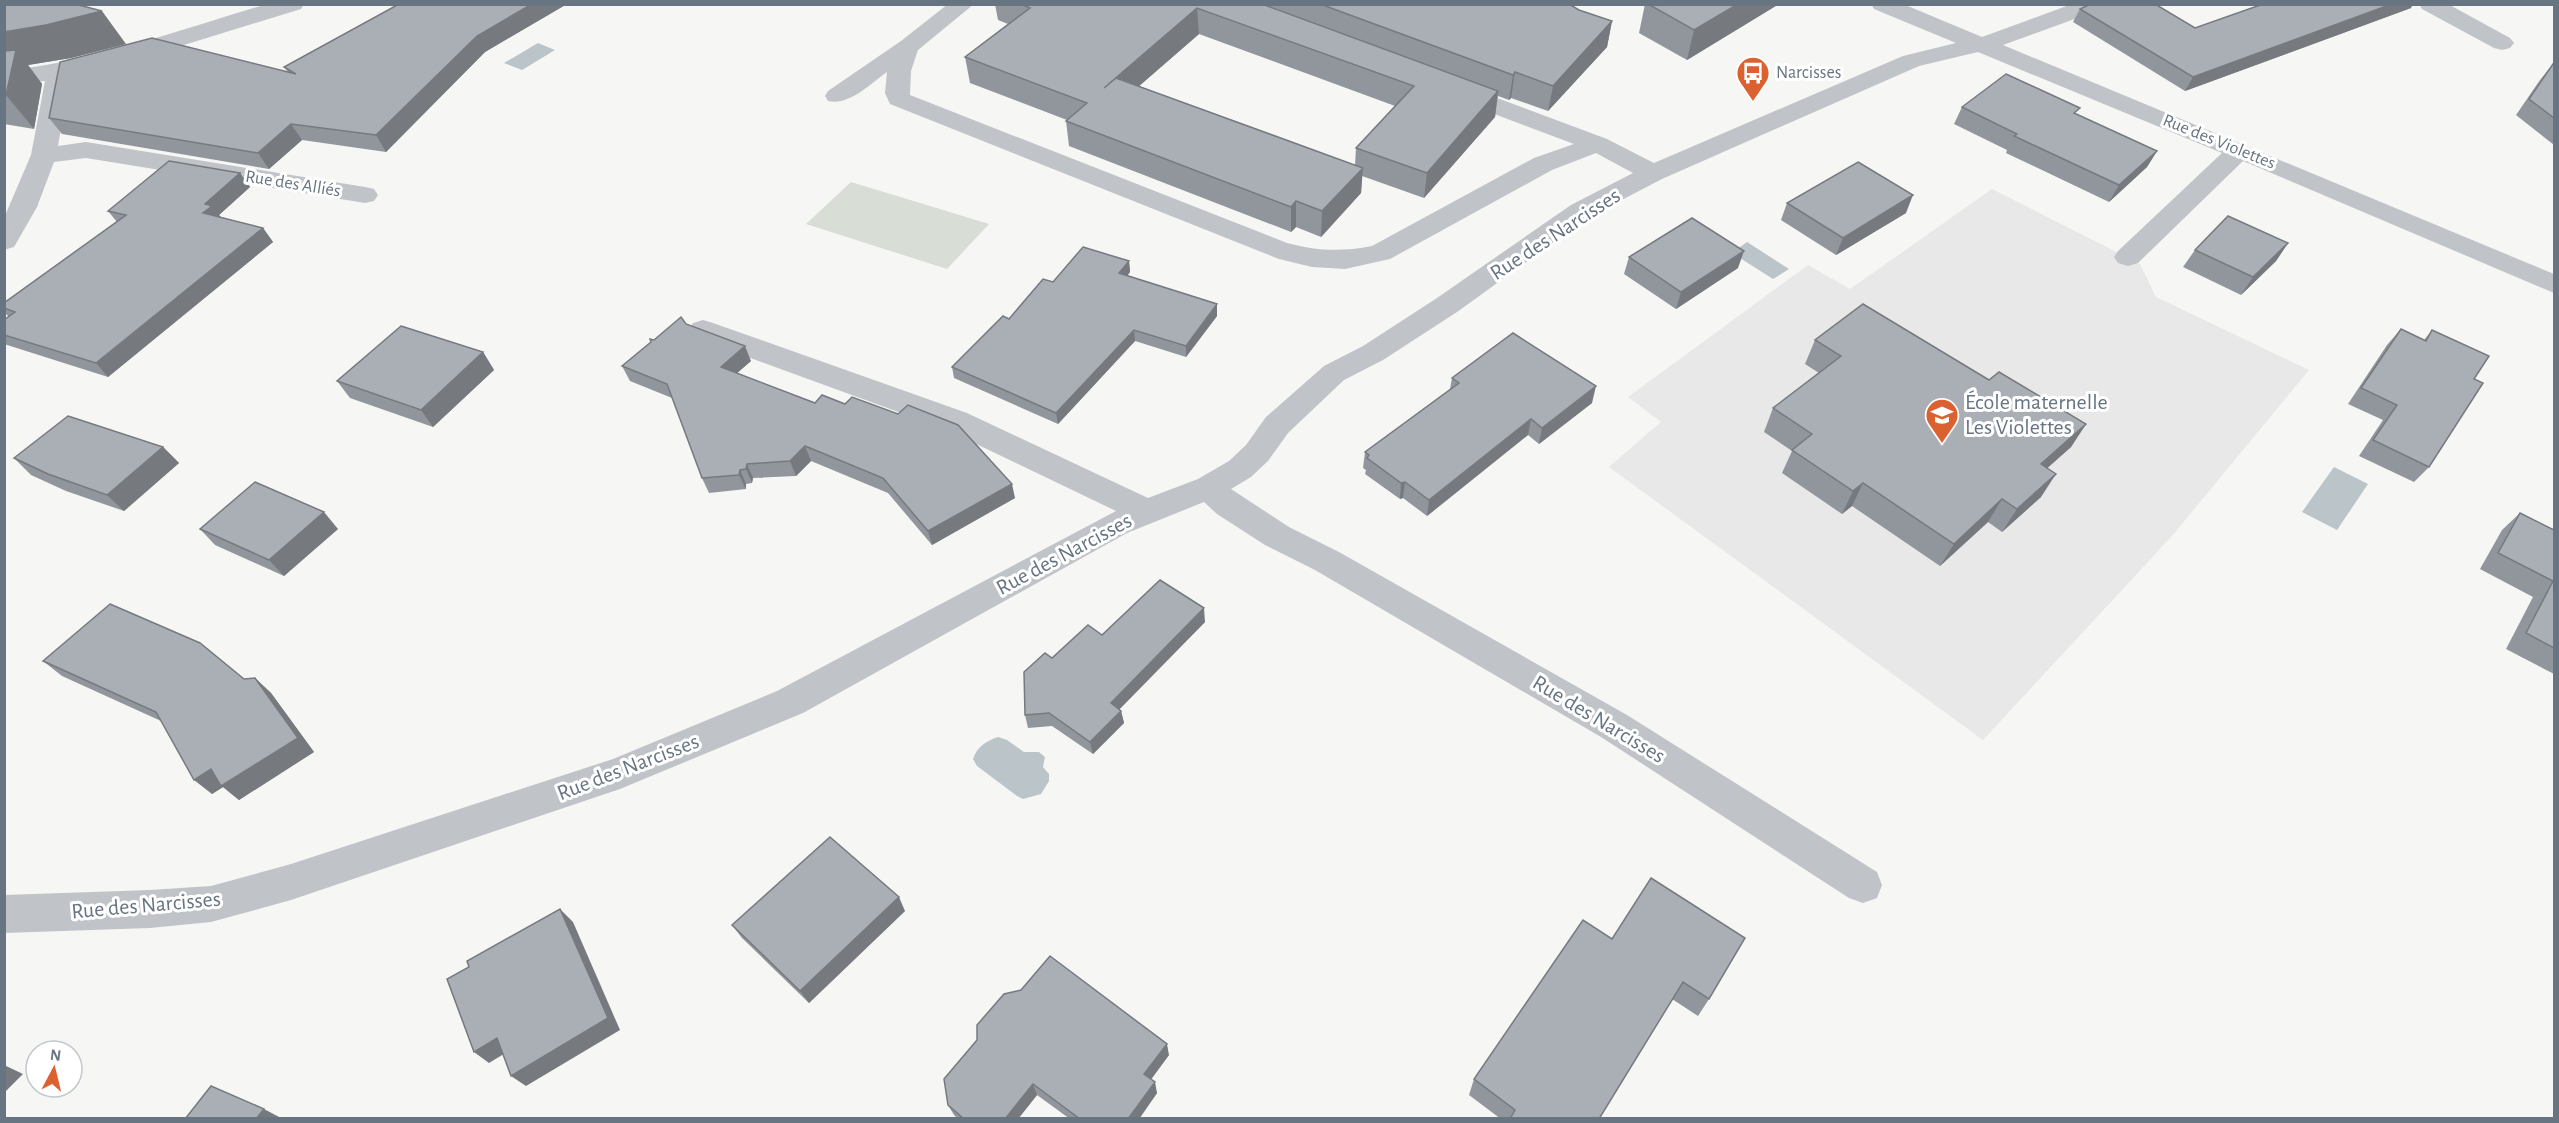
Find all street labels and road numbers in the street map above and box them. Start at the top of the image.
street label: Rue des Violettes [2160,111,2278,173]
street label: Rue des Alliés [244,168,342,200]
street label: Rue des Narcisses [1486,184,1624,284]
street label: Rue des Narcisses [993,509,1135,599]
street label: Rue des Narcisses [1529,671,1669,767]
street label: Rue des Narcisses [554,730,702,804]
street label: Rue des Narcisses [70,888,222,922]

